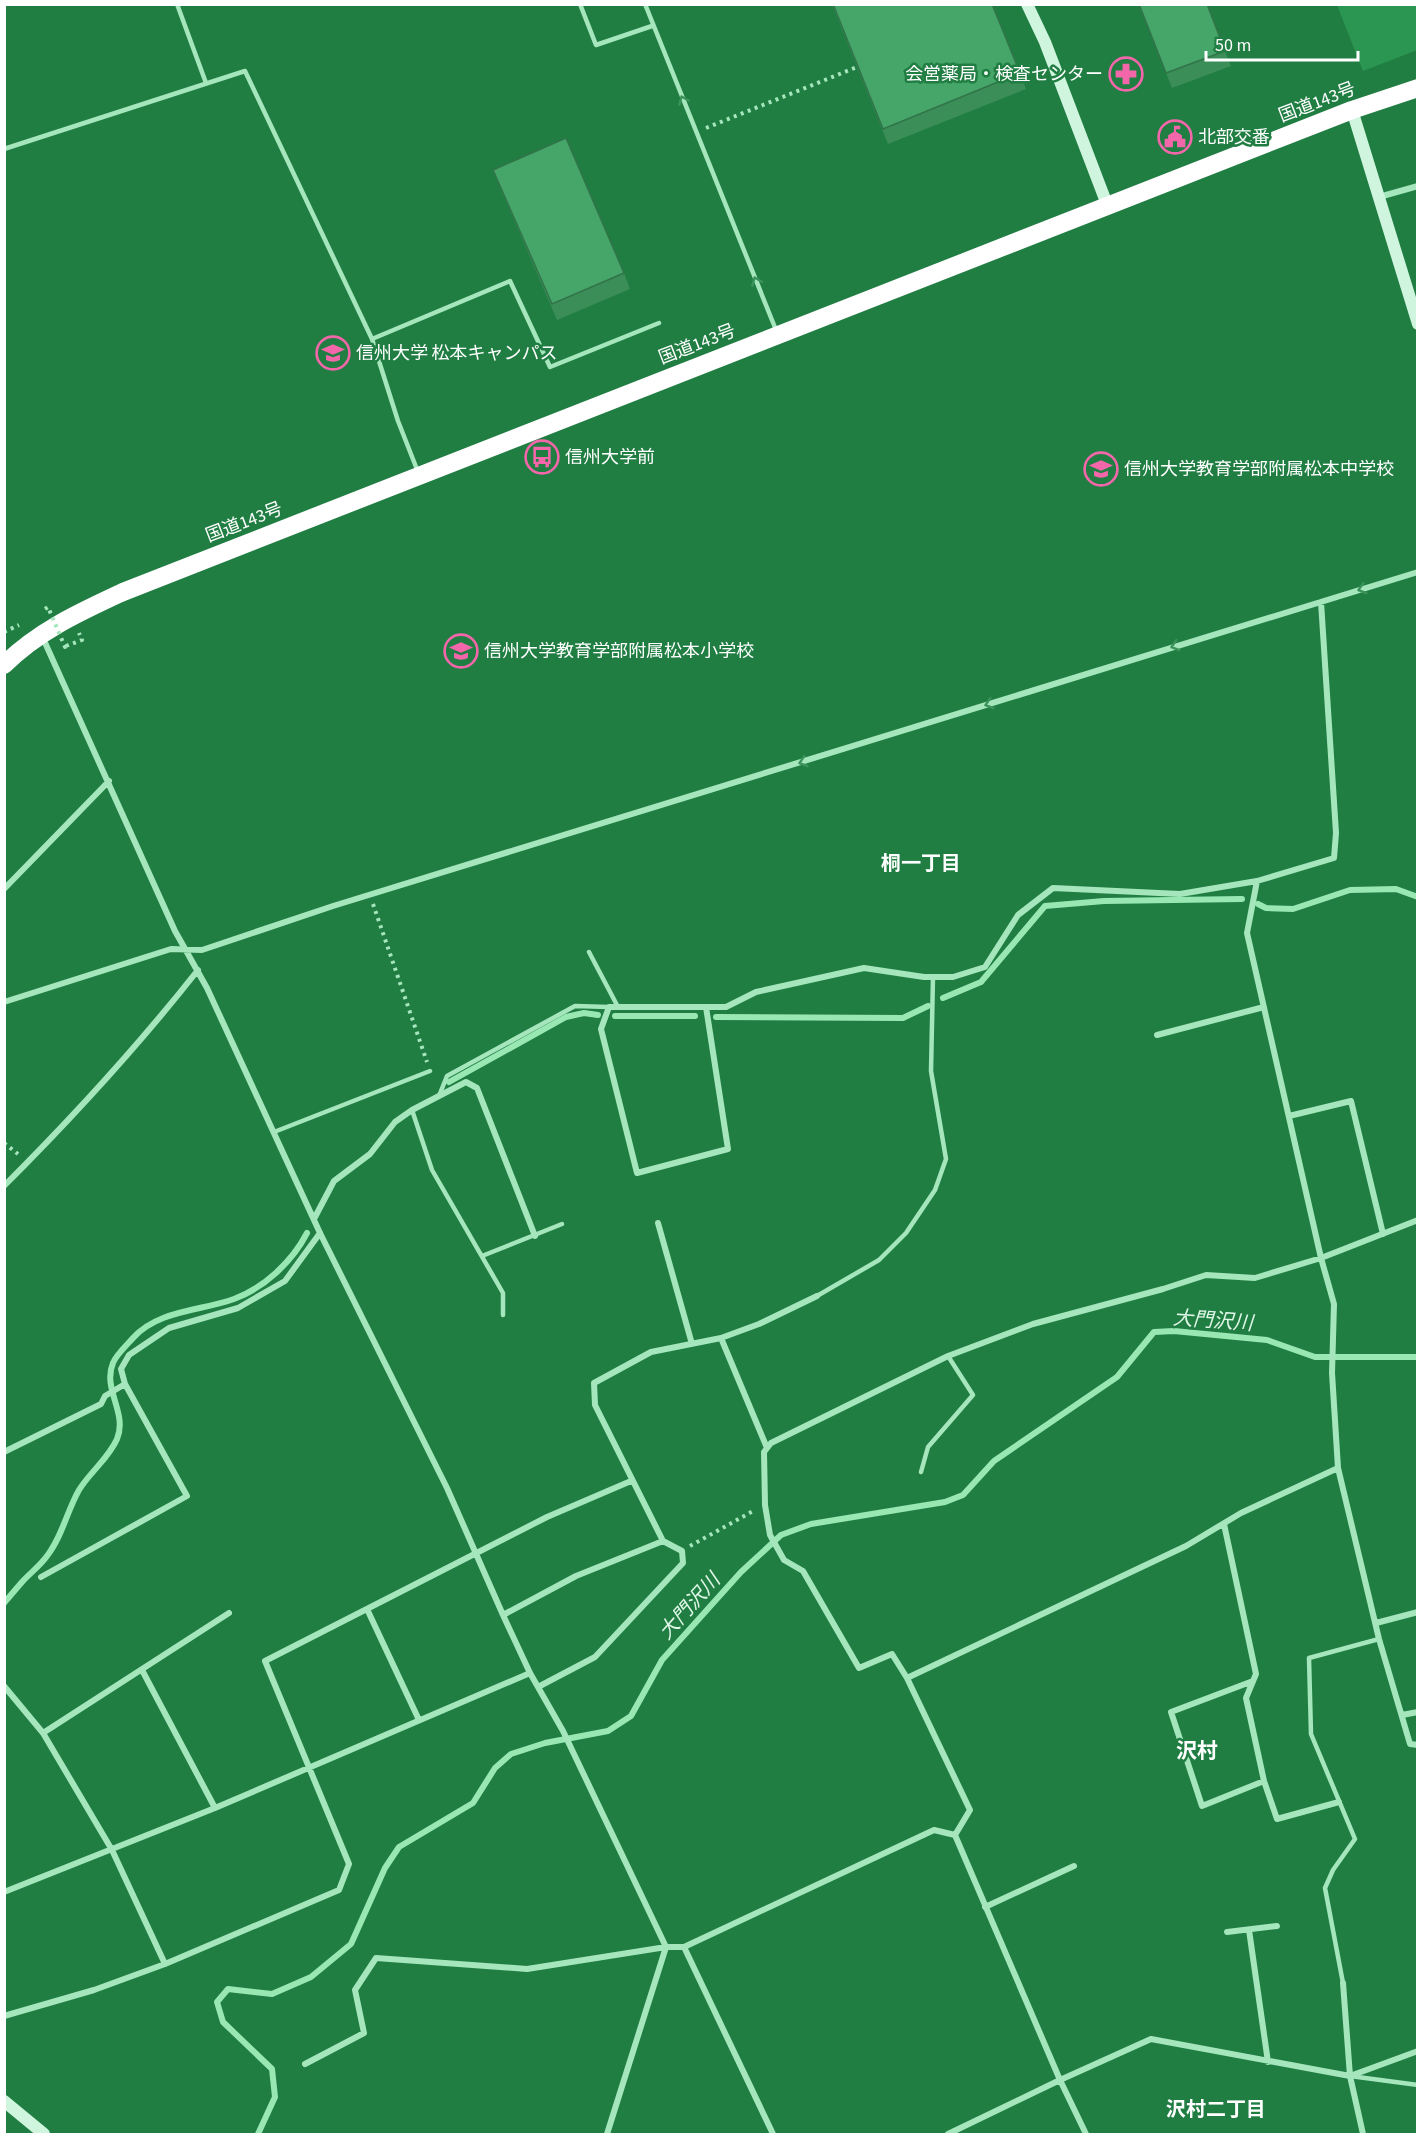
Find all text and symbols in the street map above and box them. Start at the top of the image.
scale bar [1206,24,1358,62]
text: 50 m [1215,33,1251,58]
pharmacy icon: 会営薬局・検査センター [1108,56,1144,92]
place label: 会営薬局・検査センター [905,62,1103,87]
street label: 国道143号 [1275,76,1359,129]
one-way arrow [679,95,691,106]
public building icon: 北部交番 [1157,119,1193,155]
place label: 北部交番 [1198,125,1270,150]
one-way arrow [751,276,763,287]
street label: 国道143号 [655,318,739,371]
school or university icon: 信州大学 松本キャンパス [315,335,351,371]
place label: 信州大学 松本キャンパス [356,341,558,366]
bus stop icon: 信州大学前 [524,439,560,475]
place label: 信州大学前 [565,445,655,470]
school or university icon: 信州大学教育学部附属松本中学校 [1083,451,1119,487]
place label: 信州大学教育学部附属松本中学校 [1124,457,1394,482]
street label: 国道143号 [202,496,286,549]
one-way arrow [1357,582,1367,594]
school or university icon: 信州大学教育学部附属松本小学校 [443,633,479,669]
place label: 信州大学教育学部附属松本小学校 [484,639,754,664]
one-way arrow [1170,639,1181,651]
one-way arrow [984,697,995,709]
one-way arrow [798,755,809,767]
district label: 桐一丁目 [881,850,961,878]
water label: 大門沢川 [1172,1304,1256,1338]
water label: 大門沢川 [653,1566,728,1646]
district label: 沢村 [1176,1736,1218,1766]
district label: 沢村二丁目 [1166,2096,1266,2124]

